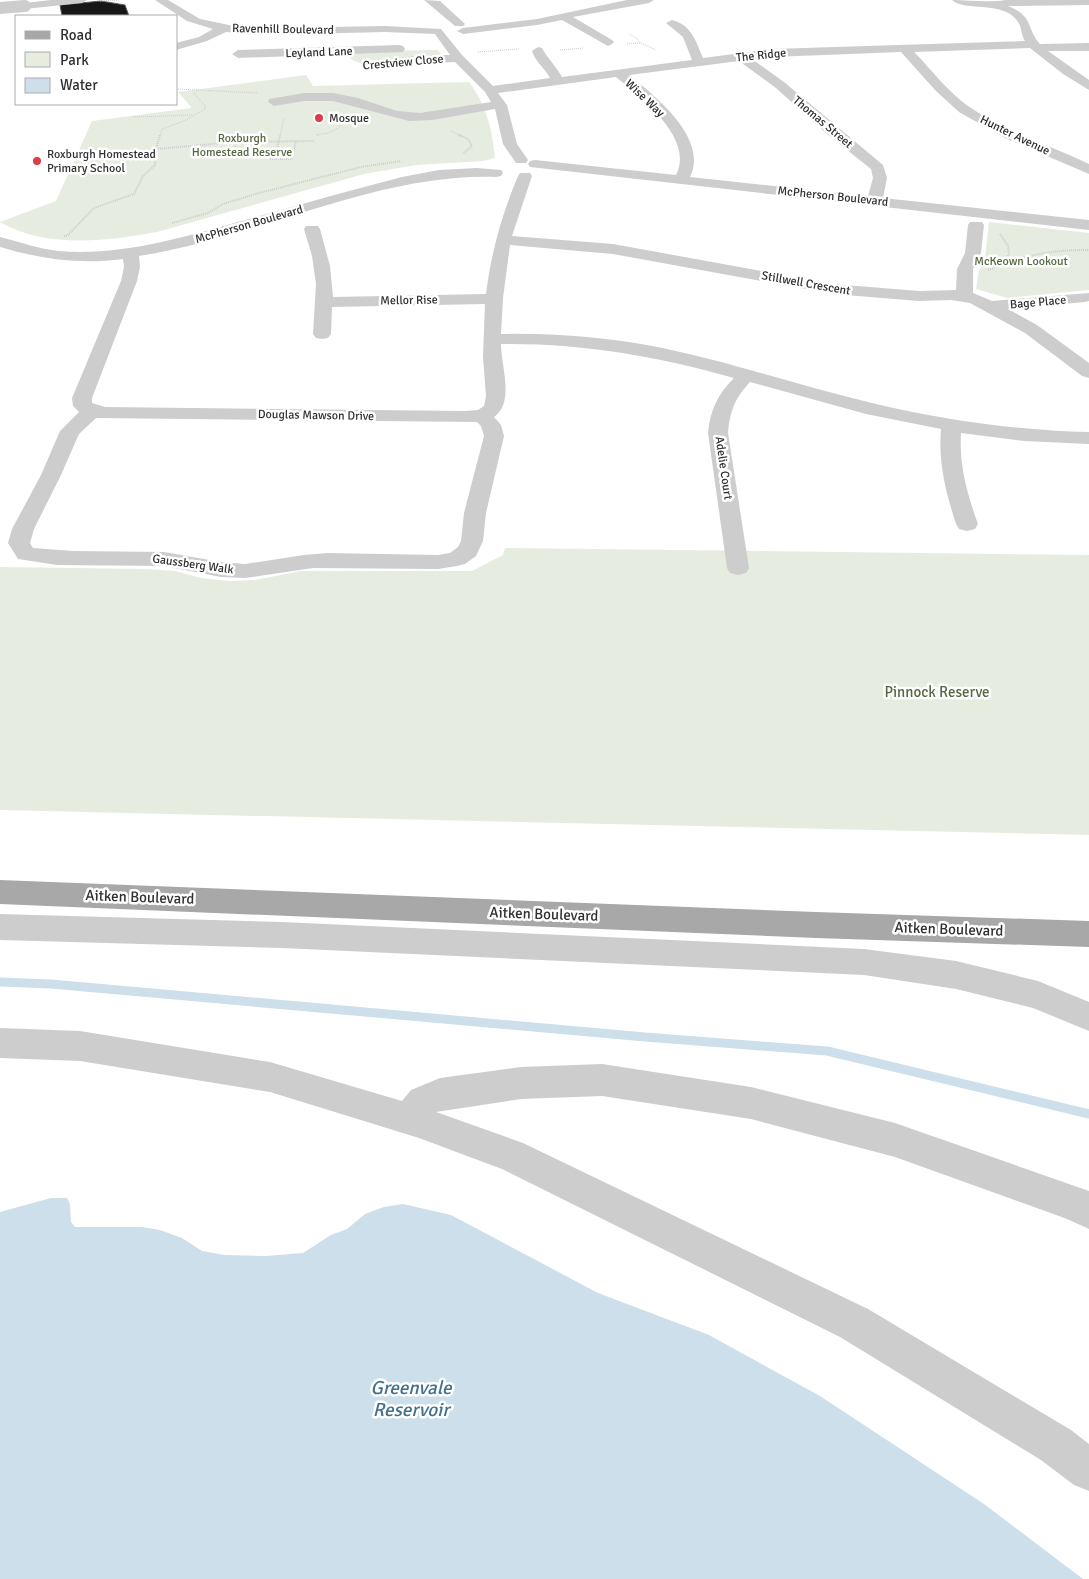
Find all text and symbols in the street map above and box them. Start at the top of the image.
legend [15,15,178,105]
street label: Ravenhill Boulevard [232,21,334,38]
text: Road [60,26,92,44]
street label: Leyland Lane [285,44,353,61]
street label: The Ridge [735,45,787,66]
text: Park [60,51,89,69]
street label: Crestview Close [362,52,444,73]
text: Water [60,76,98,94]
street label: Wise Way [622,76,668,121]
street label: Thomas Street [790,93,856,152]
place label: Mosque [329,111,369,126]
marker: Mosque [313,112,325,124]
street label: Hunter Avenue [977,112,1052,159]
park label: Roxburgh Homestead Reserve [192,131,292,160]
place label: Roxburgh Homestead Primary School [47,147,156,176]
marker: Roxburgh Homestead Primary School [31,155,43,167]
street label: McPherson Boulevard [777,183,889,210]
street label: McPherson Boulevard [194,202,305,247]
park label: McKeown Lookout [974,254,1068,269]
street label: Stillwell Crescent [760,268,852,299]
street label: Mellor Rise [380,292,438,309]
street label: Bage Place [1009,293,1067,312]
street label: Douglas Mawson Drive [258,407,374,424]
street label: Adelie Court [712,435,735,501]
street label: Gaussberg Walk [151,551,235,578]
park label: Pinnock Reserve [884,683,990,701]
street label: Aitken Boulevard [85,886,195,908]
street label: Aitken Boulevard [489,903,599,925]
street label: Aitken Boulevard [894,918,1004,940]
water label: Greenvale Reservoir [370,1376,453,1422]

